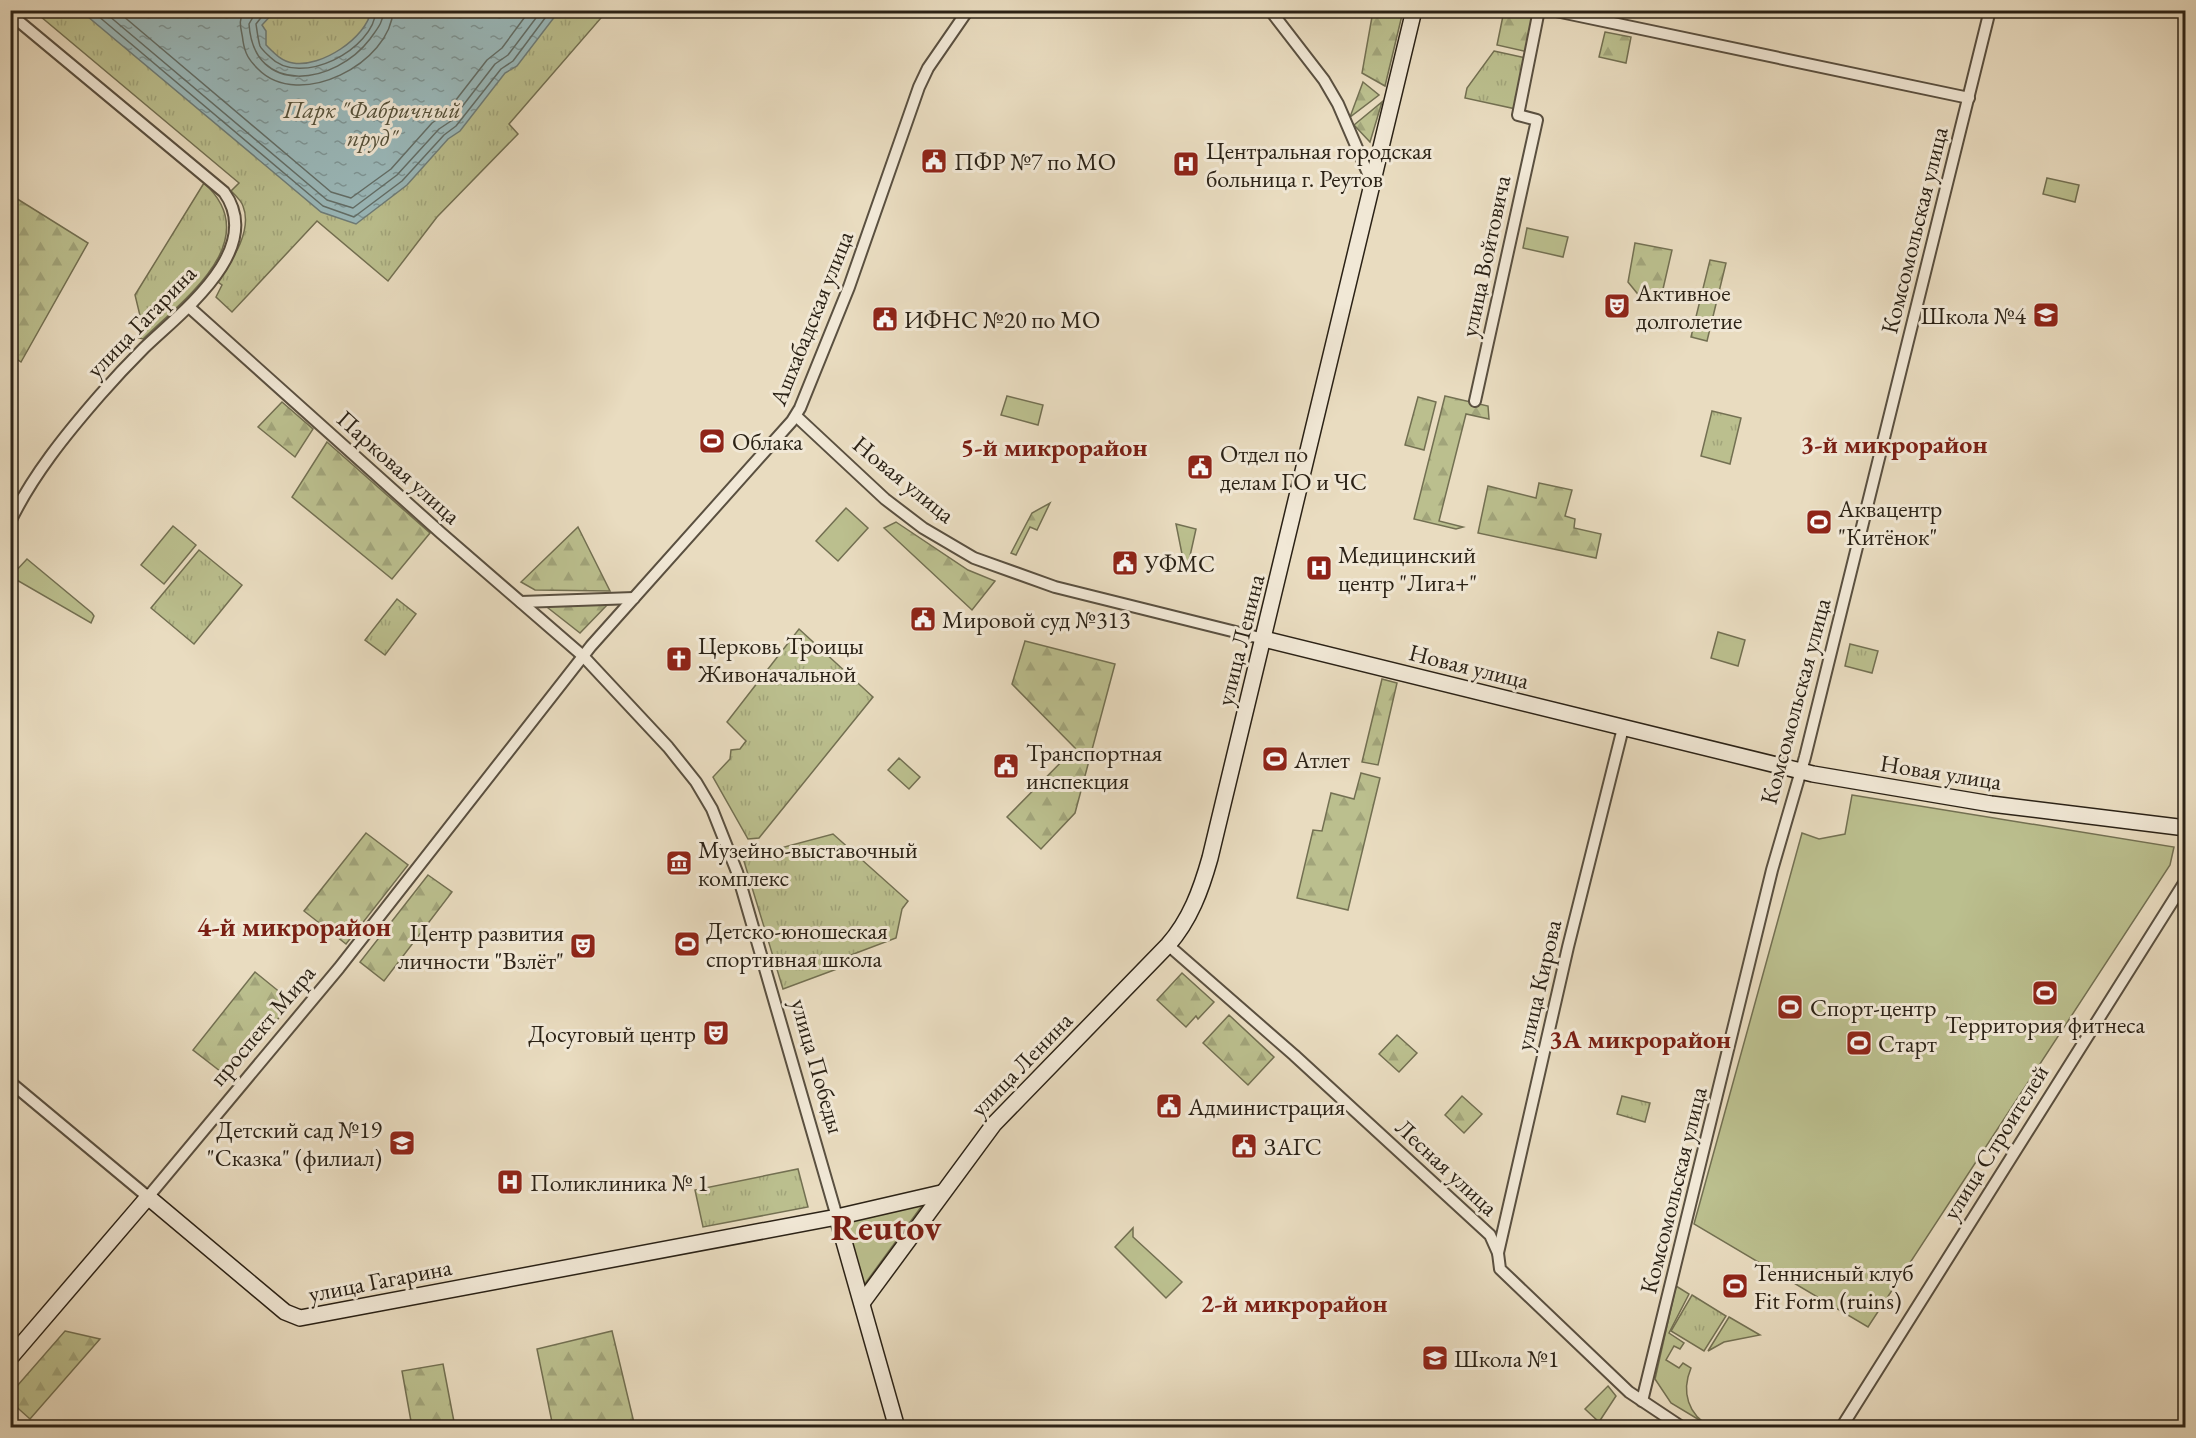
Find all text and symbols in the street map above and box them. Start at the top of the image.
park label: Парк "Фабричный пруд" [282,94,461,153]
street label: Комсомольская улица [1873,123,1955,337]
place label: Центральная городская больница г. Реутов [1206,135,1433,194]
public building icon: ПФР №7 по МО [919,146,949,176]
place label: ПФР №7 по МО [954,146,1116,177]
hospital icon: Центральная городская больница г. Реутов [1171,149,1201,179]
street label: улица Войтовича [1453,172,1517,340]
street label: Ашхабадская улица [762,226,860,411]
street label: улица Гагарина [79,258,203,384]
place label: Активное долголетие [1635,277,1742,336]
theatre icon: Активное долголетие [1602,291,1632,321]
place label: Школа №4 [1921,300,2026,331]
school or university icon: Школа №4 [2031,300,2061,330]
public building icon: ИФНС №20 по МО [870,304,900,334]
place label: ИФНС №20 по МО [904,304,1100,335]
street label: Парковая улица [331,403,468,531]
sports icon: Облака [697,426,727,456]
place label: Облака [732,426,803,457]
district label: 3-й микрорайон [1801,427,1987,461]
street label: Новая улица [847,428,962,530]
district label: 5-й микрорайон [961,430,1147,464]
place label: Отдел по делам ГО и ЧС [1220,438,1367,497]
public building icon: Отдел по делам ГО и ЧС [1185,452,1215,482]
place label: Аквацентр "Китёнок" [1837,493,1942,552]
sports icon: Аквацентр "Китёнок" [1804,507,1834,537]
place label: Медицинский центр "Лига+" [1338,539,1477,598]
public building icon: УФМС [1110,548,1140,578]
place label: УФМС [1143,548,1215,579]
hospital icon: Медицинский центр "Лига+" [1304,553,1334,583]
street label: улица Ленина [1209,571,1271,709]
street label: Комсомольская улица [1753,594,1838,807]
public building icon: Мировой суд №313 [908,604,938,634]
place label: Мировой суд №313 [942,604,1130,635]
place label: Церковь Троицы Живоначальной [697,630,864,689]
street label: Новая улица [1406,636,1533,696]
church icon: Церковь Троицы Живоначальной [664,644,694,674]
place label: Транспортная инспекция [1026,737,1162,796]
sports icon: Атлет [1260,744,1290,774]
place label: Атлет [1293,744,1350,775]
street label: Новая улица [1878,747,2004,797]
public building icon: Транспортная инспекция [991,751,1021,781]
place label: Музейно-выставочный комплекс [698,834,918,893]
museum icon: Музейно-выставочный комплекс [664,848,694,878]
district label: 4-й микрорайон [197,909,391,944]
place label: Детско-юношеская спортивная школа [706,915,888,974]
street label: улица Кирова [1508,916,1568,1054]
place label: Центр развития личности "Взлёт" [398,917,564,976]
sports icon: Детско-юношеская спортивная школа [672,929,702,959]
theatre icon: Центр развития личности "Взлёт" [568,931,598,961]
street label: проспект Мира [202,958,322,1092]
sports icon: Территория фитнеса [2030,978,2060,1008]
sports icon: Спорт-центр [1775,992,1805,1022]
place label: Спорт-центр [1810,992,1936,1023]
street label: улица Победы [784,995,852,1137]
street label: улица Ленина [963,1005,1079,1123]
place label: Территория фитнеса [1945,1009,2145,1040]
place label: Досуговый центр [528,1018,696,1049]
theatre icon: Досуговый центр [701,1018,731,1048]
district label: 3А микрорайон [1549,1022,1731,1056]
sports icon: Старт [1844,1028,1874,1058]
place label: Старт [1878,1028,1937,1059]
street label: улица Строителей [1935,1058,2055,1225]
street label: Комсомольская улица [1632,1083,1714,1297]
public building icon: Администрация [1154,1091,1184,1121]
place label: Администрация [1187,1091,1346,1122]
street label: Лесная улица [1389,1112,1505,1223]
place label: Детский сад №19 "Сказка" (филиал) [207,1114,382,1173]
school or university icon: Детский сад №19 "Сказка" (филиал) [387,1128,417,1158]
public building icon: ЗАГС [1229,1131,1259,1161]
place label: ЗАГС [1264,1131,1322,1162]
hospital icon: Поликлиника № 1 [495,1167,525,1197]
place label: Поликлиника № 1 [530,1167,709,1198]
district label: Reutov [831,1204,942,1251]
street label: улица Гагарина [306,1251,455,1309]
place label: Теннисный клуб Fit Form (ruins) [1754,1257,1914,1316]
sports icon: Теннисный клуб Fit Form (ruins) [1720,1271,1750,1301]
district label: 2-й микрорайон [1201,1286,1387,1320]
school or university icon: Школа №1 [1420,1343,1450,1373]
place label: Школа №1 [1454,1343,1559,1374]

